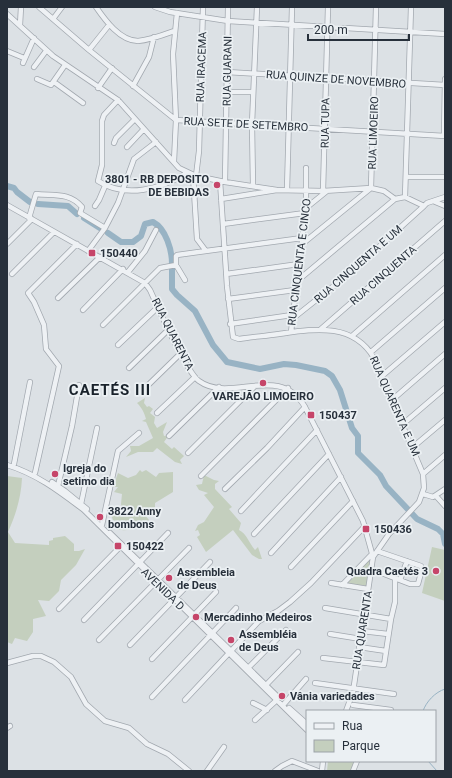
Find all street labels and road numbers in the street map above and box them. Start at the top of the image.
street label: RUA IRACEMA [194,31,209,103]
street label: RUA GUARANI [220,36,235,106]
street label: RUA QUINZE DE NOVEMBRO [265,68,406,91]
street label: RUA LIMOEIRO [366,96,381,170]
street label: RUA TUPA [319,97,332,148]
street label: RUA SETE DE SETEMBRO [183,115,309,134]
street label: RUA CINQUENTA E CINCO [285,198,314,326]
street label: RUA CINQUENTA E UM [311,222,405,306]
street label: RUA CINQUENTA [347,243,419,307]
street label: RUA QUARENTA [149,296,197,373]
street label: RUA QUARENTA E UM [367,354,422,458]
street label: AVENIDA D [138,566,187,613]
street label: RUA QUARENTA [350,589,375,670]

